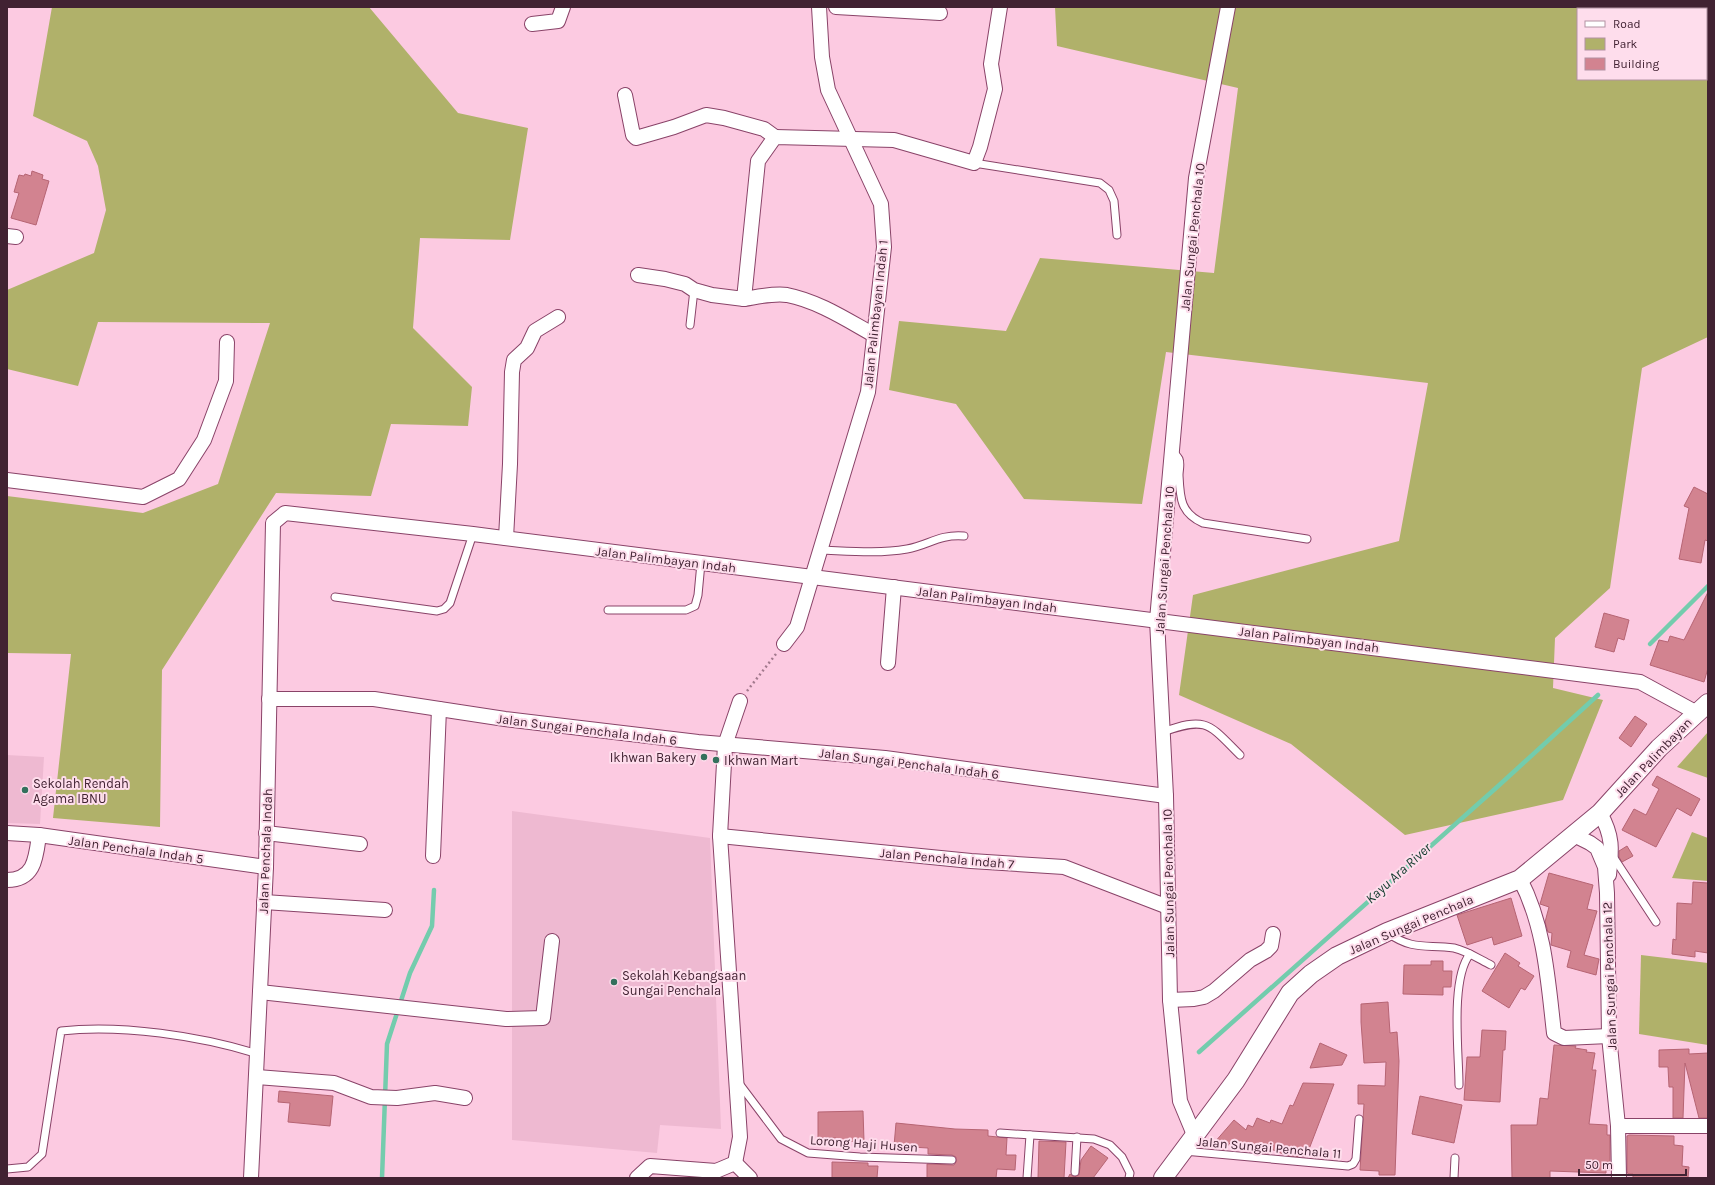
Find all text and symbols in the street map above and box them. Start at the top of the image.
legend [1577,8,1707,80]
text: Road [1613,17,1641,31]
text: Park [1613,37,1638,51]
text: Building [1613,57,1660,71]
street label: Jalan Sungai Penchala 10 [1177,162,1208,312]
street label: Jalan Palimbayan Indah 1 [860,239,891,389]
street label: Jalan Sungai Penchala 10 [1152,485,1177,635]
street label: Jalan Palimbayan Indah [595,543,737,576]
street label: Jalan Palimbayan Indah [916,583,1058,616]
street label: Jalan Palimbayan Indah [1238,623,1380,656]
street label: Jalan Sungai Penchala Indah 6 [496,711,678,748]
street label: Jalan Palimbayan [1612,715,1695,800]
street label: Jalan Sungai Penchala Indah 6 [818,745,1000,782]
place label: Ikhwan Bakery [610,750,696,765]
marker: Ikhwan Bakery [699,752,709,762]
place label: Ikhwan Mart [724,753,798,768]
marker: Ikhwan Mart [711,755,721,765]
place label: Sekolah Rendah Agama IBNU [33,776,129,806]
marker: Sekolah Rendah Agama IBNU [20,785,30,795]
street label: Jalan Penchala Indah [256,788,275,914]
street label: Jalan Sungai Penchala 10 [1160,808,1177,957]
street label: Jalan Penchala Indah 5 [68,833,204,866]
water label: Kayu Ara River [1362,839,1436,907]
street label: Jalan Penchala Indah 7 [879,845,1015,872]
street label: Jalan Sungai Penchala [1347,891,1476,957]
street label: Jalan Sungai Penchala 12 [1599,902,1620,1050]
place label: Sekolah Kebangsaan Sungai Penchala [622,968,746,998]
marker: Sekolah Kebangsaan Sungai Penchala [609,977,619,987]
street label: Lorong Haji Husen [810,1132,918,1155]
street label: Jalan Sungai Penchala 11 [1196,1134,1342,1161]
scale bar [1579,1151,1686,1177]
text: 50 m [1585,1158,1613,1172]

